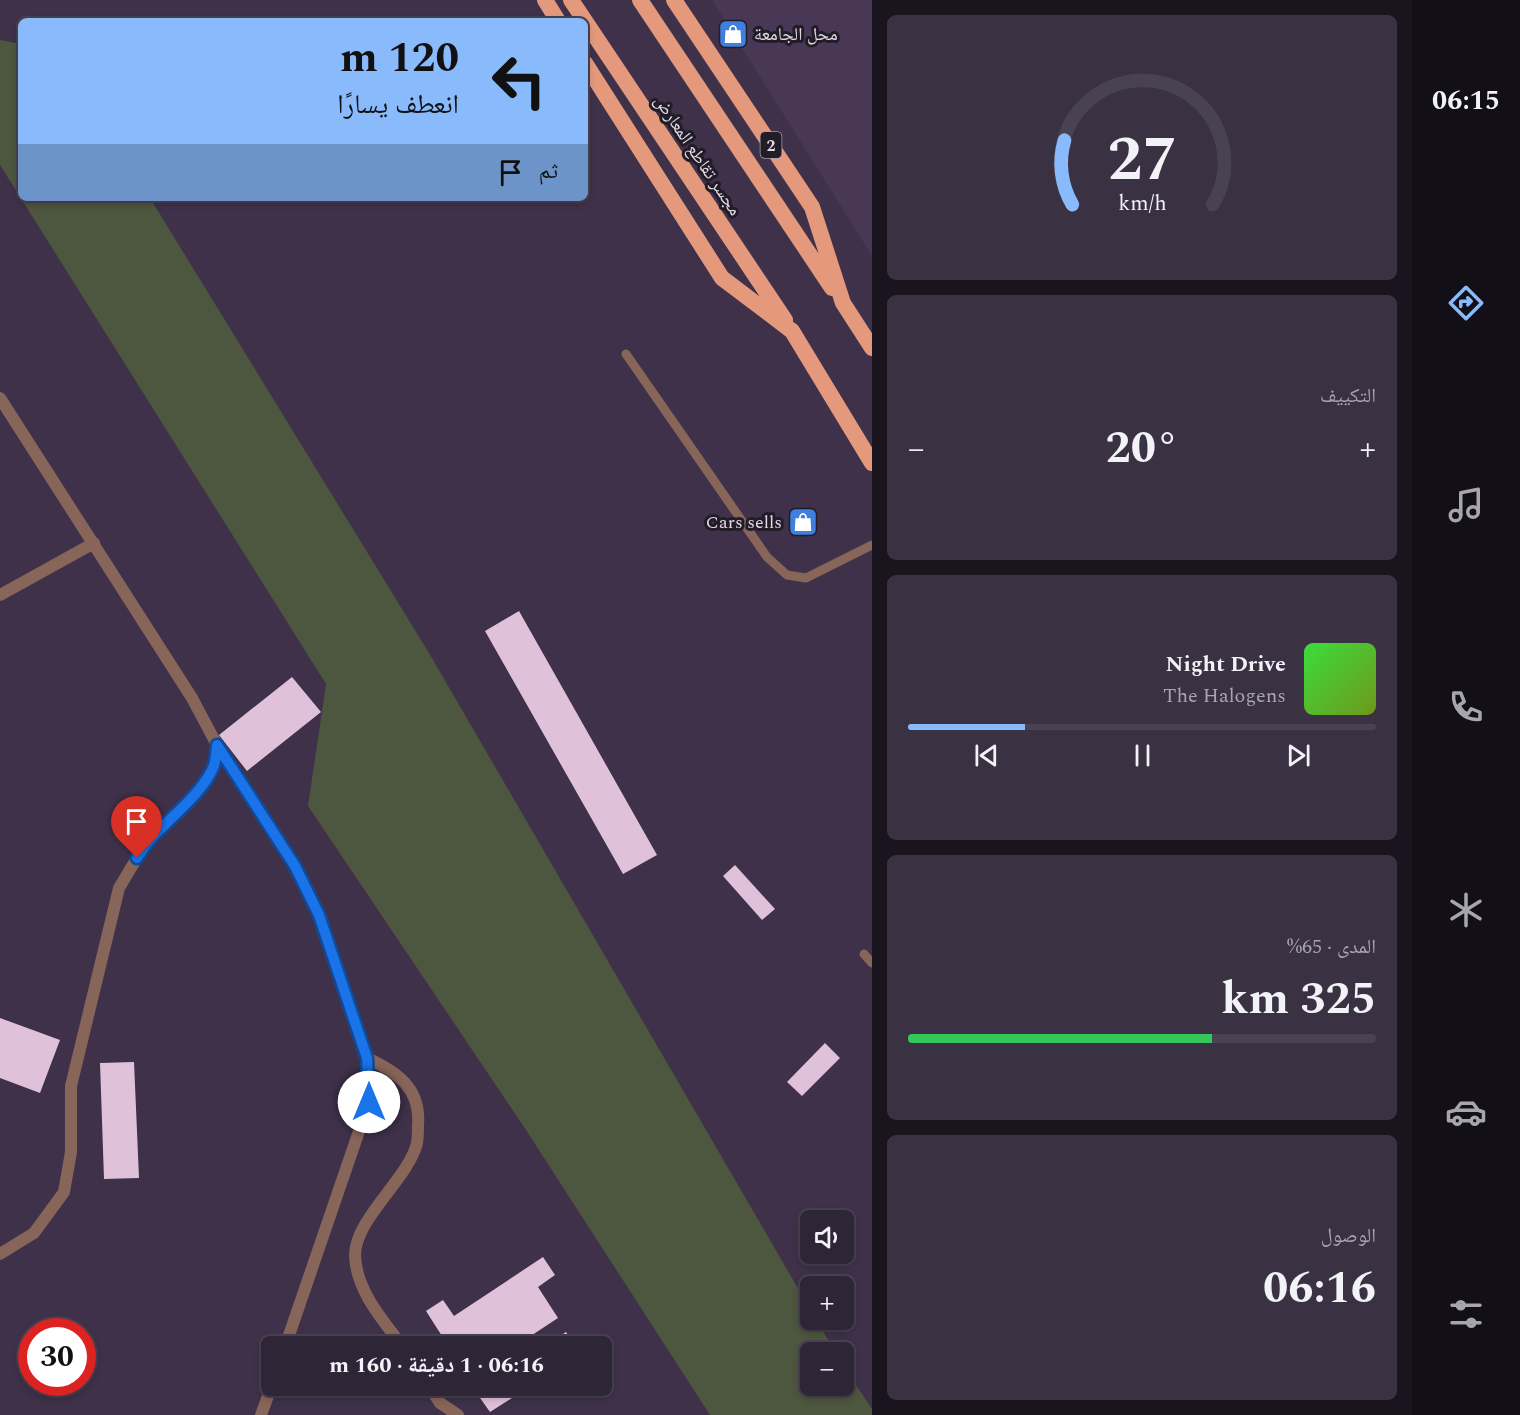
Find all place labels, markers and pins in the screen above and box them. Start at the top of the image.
shop icon: محل الجامعة [717,18,749,50]
place label: محل الجامعة [754,21,838,48]
shop icon: Cars sells [787,506,819,538]
place label: Cars sells [706,509,782,536]
pin [111,796,162,858]

